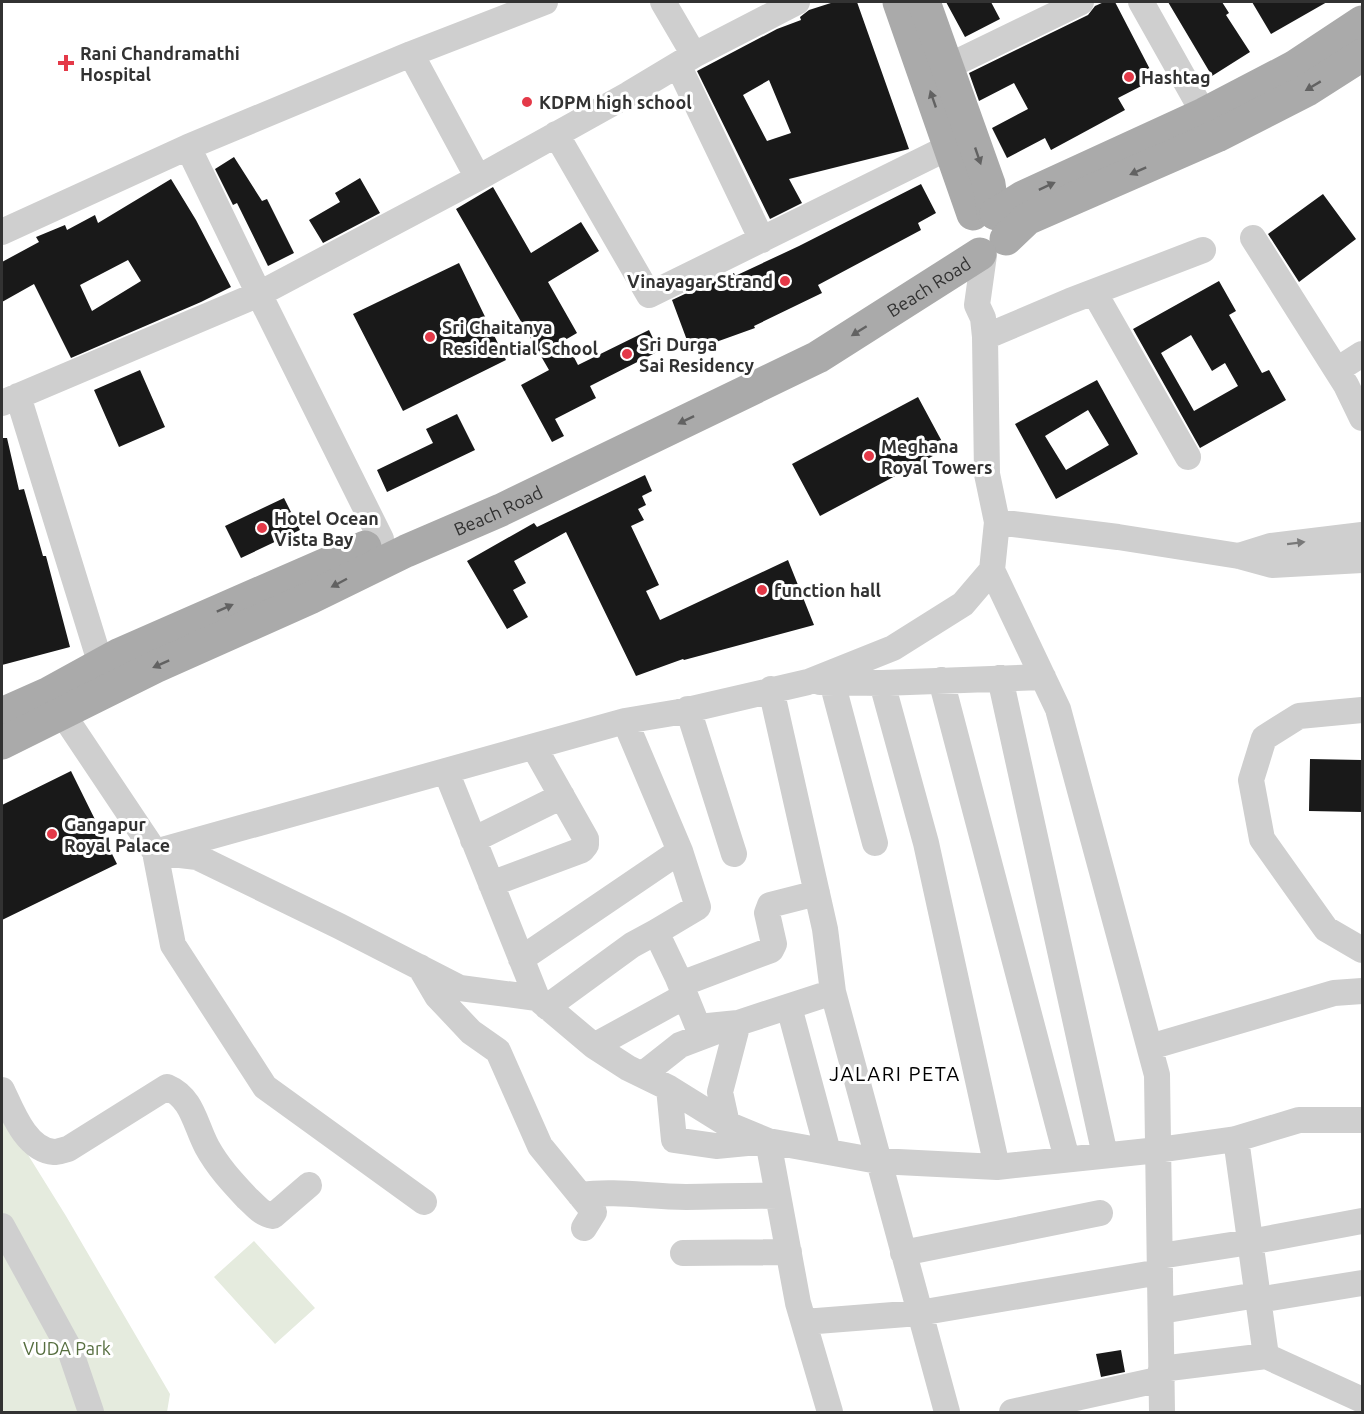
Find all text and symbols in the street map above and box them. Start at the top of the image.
place label: Rani Chandramathi Hospital [80,43,240,84]
marker: Rani Chandramathi Hospital [57,54,75,72]
place label: Hashtag [1141,67,1211,87]
marker: Hashtag [1122,70,1136,84]
one-way arrow [1305,80,1321,91]
one-way arrow [927,90,937,108]
place label: KDPM high school [539,92,692,112]
marker: KDPM high school [520,95,534,109]
one-way arrow [974,147,984,165]
one-way arrow [1128,166,1146,176]
one-way arrow [1039,181,1056,190]
street label: Beach Road [883,253,974,321]
place label: Vinayagar Strand [627,271,773,291]
marker: Vinayagar Strand [778,274,792,288]
place label: Sri Chaitanya Residential School [442,317,599,358]
one-way arrow [852,325,868,337]
marker: Sri Chaitanya Residential School [423,330,437,344]
place label: Sri Durga Sai Residency [639,334,754,375]
marker: Sri Durga Sai Residency [620,347,634,361]
one-way arrow [678,416,695,425]
place label: Meghana Royal Towers [881,436,992,477]
marker: Meghana Royal Towers [862,449,876,463]
street label: Beach Road [451,482,546,539]
place label: Hotel Ocean Vista Bay [274,508,379,549]
marker: Hotel Ocean Vista Bay [255,521,269,535]
one-way arrow [1286,539,1305,548]
one-way arrow [330,578,347,588]
place label: function hall [774,580,881,600]
marker: function hall [755,583,769,597]
one-way arrow [216,603,234,613]
one-way arrow [152,659,170,669]
place label: Gangapur Royal Palace [64,814,170,855]
marker: Gangapur Royal Palace [45,827,59,841]
district label: JALARI PETA [829,1062,961,1085]
park label: VUDA Park [23,1338,111,1358]

